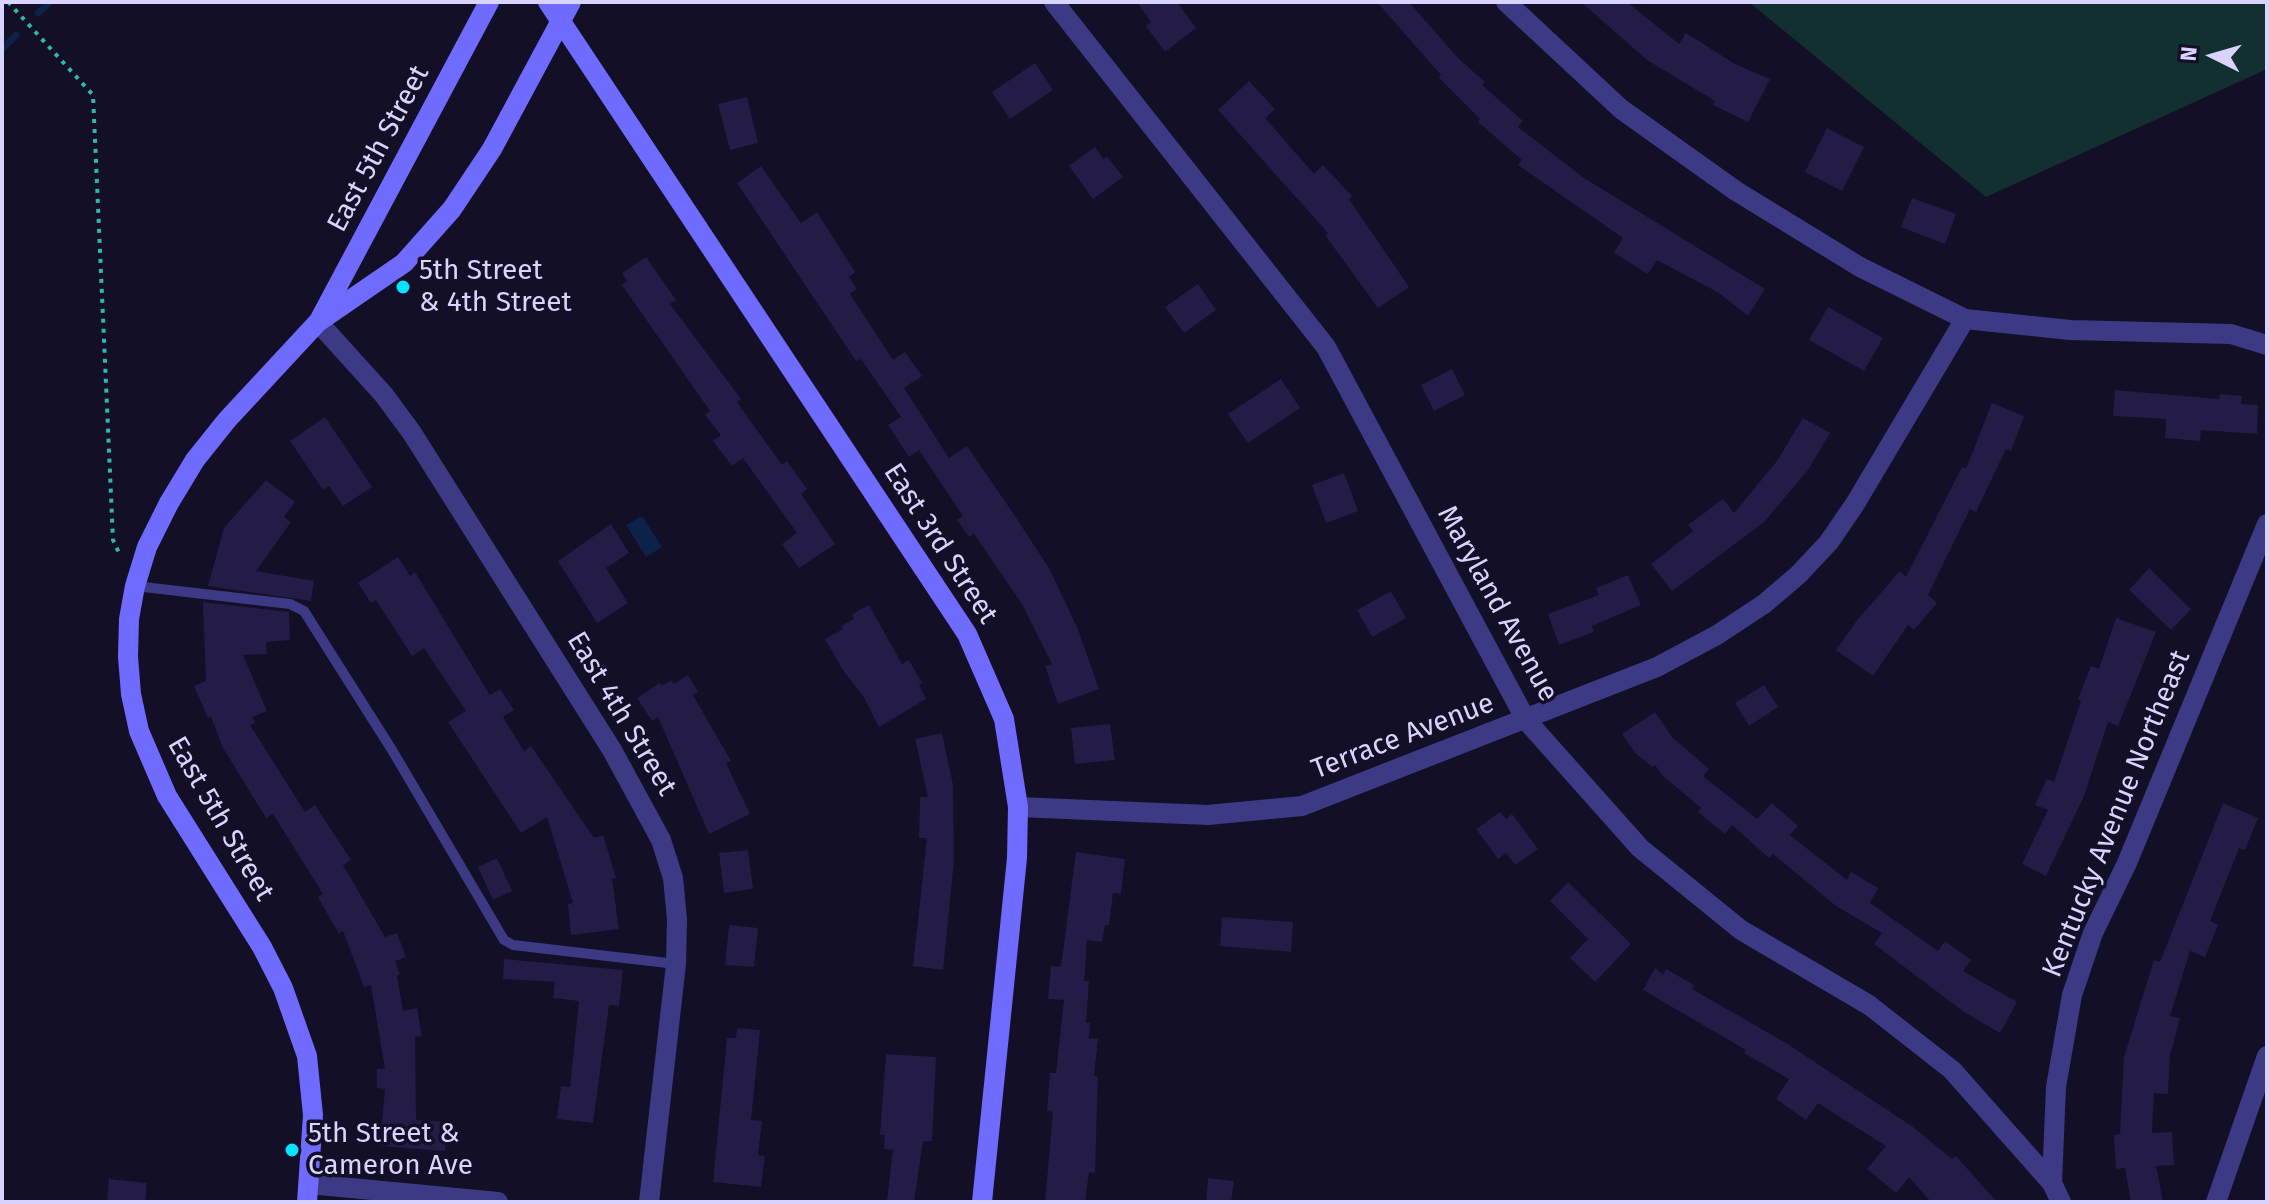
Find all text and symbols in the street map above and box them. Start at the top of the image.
north arrow [2173,16,2253,96]
text: N [2175,45,2203,62]
street label: East 5th Street [321,60,437,238]
place label: 5th Street & 4th Street [419,254,572,320]
marker: 5th Street & 4th Street [394,278,412,296]
street label: East 3rd Street [876,458,1004,630]
street label: Maryland Avenue [1429,500,1565,708]
street label: East 4th Street [559,626,683,802]
street label: Kentucky Avenue Northeast [2036,646,2198,982]
street label: Terrace Avenue [1307,687,1499,787]
street label: East 5th Street [159,731,281,907]
place label: 5th Street & Cameron Ave [308,1117,473,1183]
marker: 5th Street & Cameron Ave [283,1141,301,1159]

